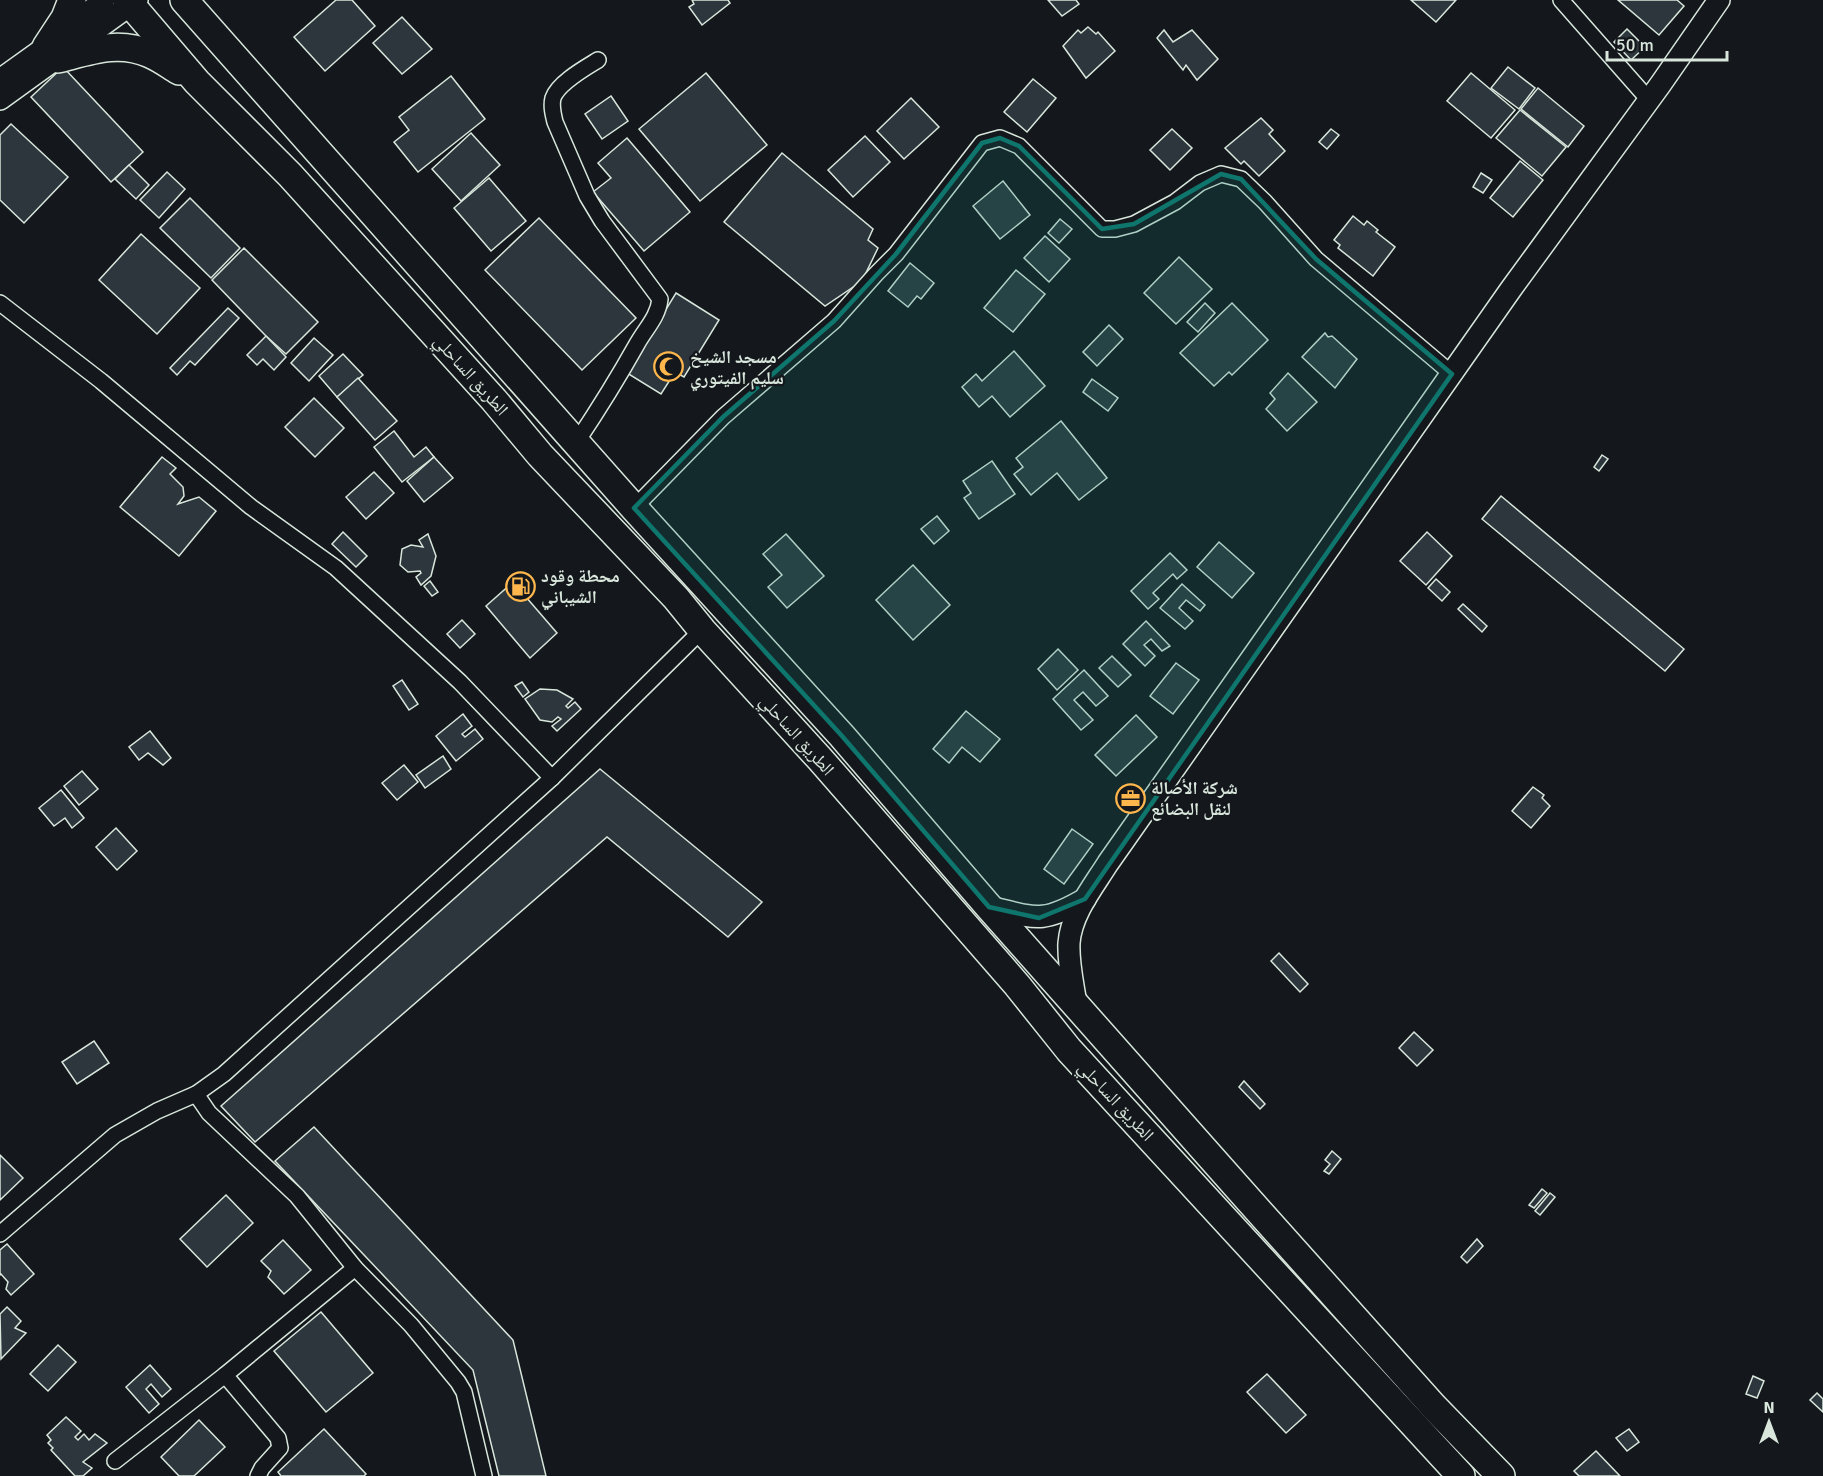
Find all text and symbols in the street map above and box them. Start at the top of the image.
scale bar [1607,24,1727,62]
text: 50 m [1616,34,1654,56]
street label: الطريق الساحلي [426,330,513,422]
place label: مسجد الشيخ سليم الفيتوري [690,346,784,392]
mosque icon: مسجد الشيخ سليم الفيتوري [653,351,685,383]
place label: محطة وقود الشيباني [541,565,620,611]
fuel station icon: محطة وقود الشيباني [504,570,536,602]
street label: الطريق الساحلي [752,690,839,782]
place label: شركة الأصالة لنقل البضائع [1151,777,1238,821]
office icon: شركة الأصالة لنقل البضائع [1114,782,1146,814]
street label: الطريق الساحلي [1071,1056,1159,1148]
north arrow [1739,1392,1799,1452]
text: N [1763,1398,1775,1418]

